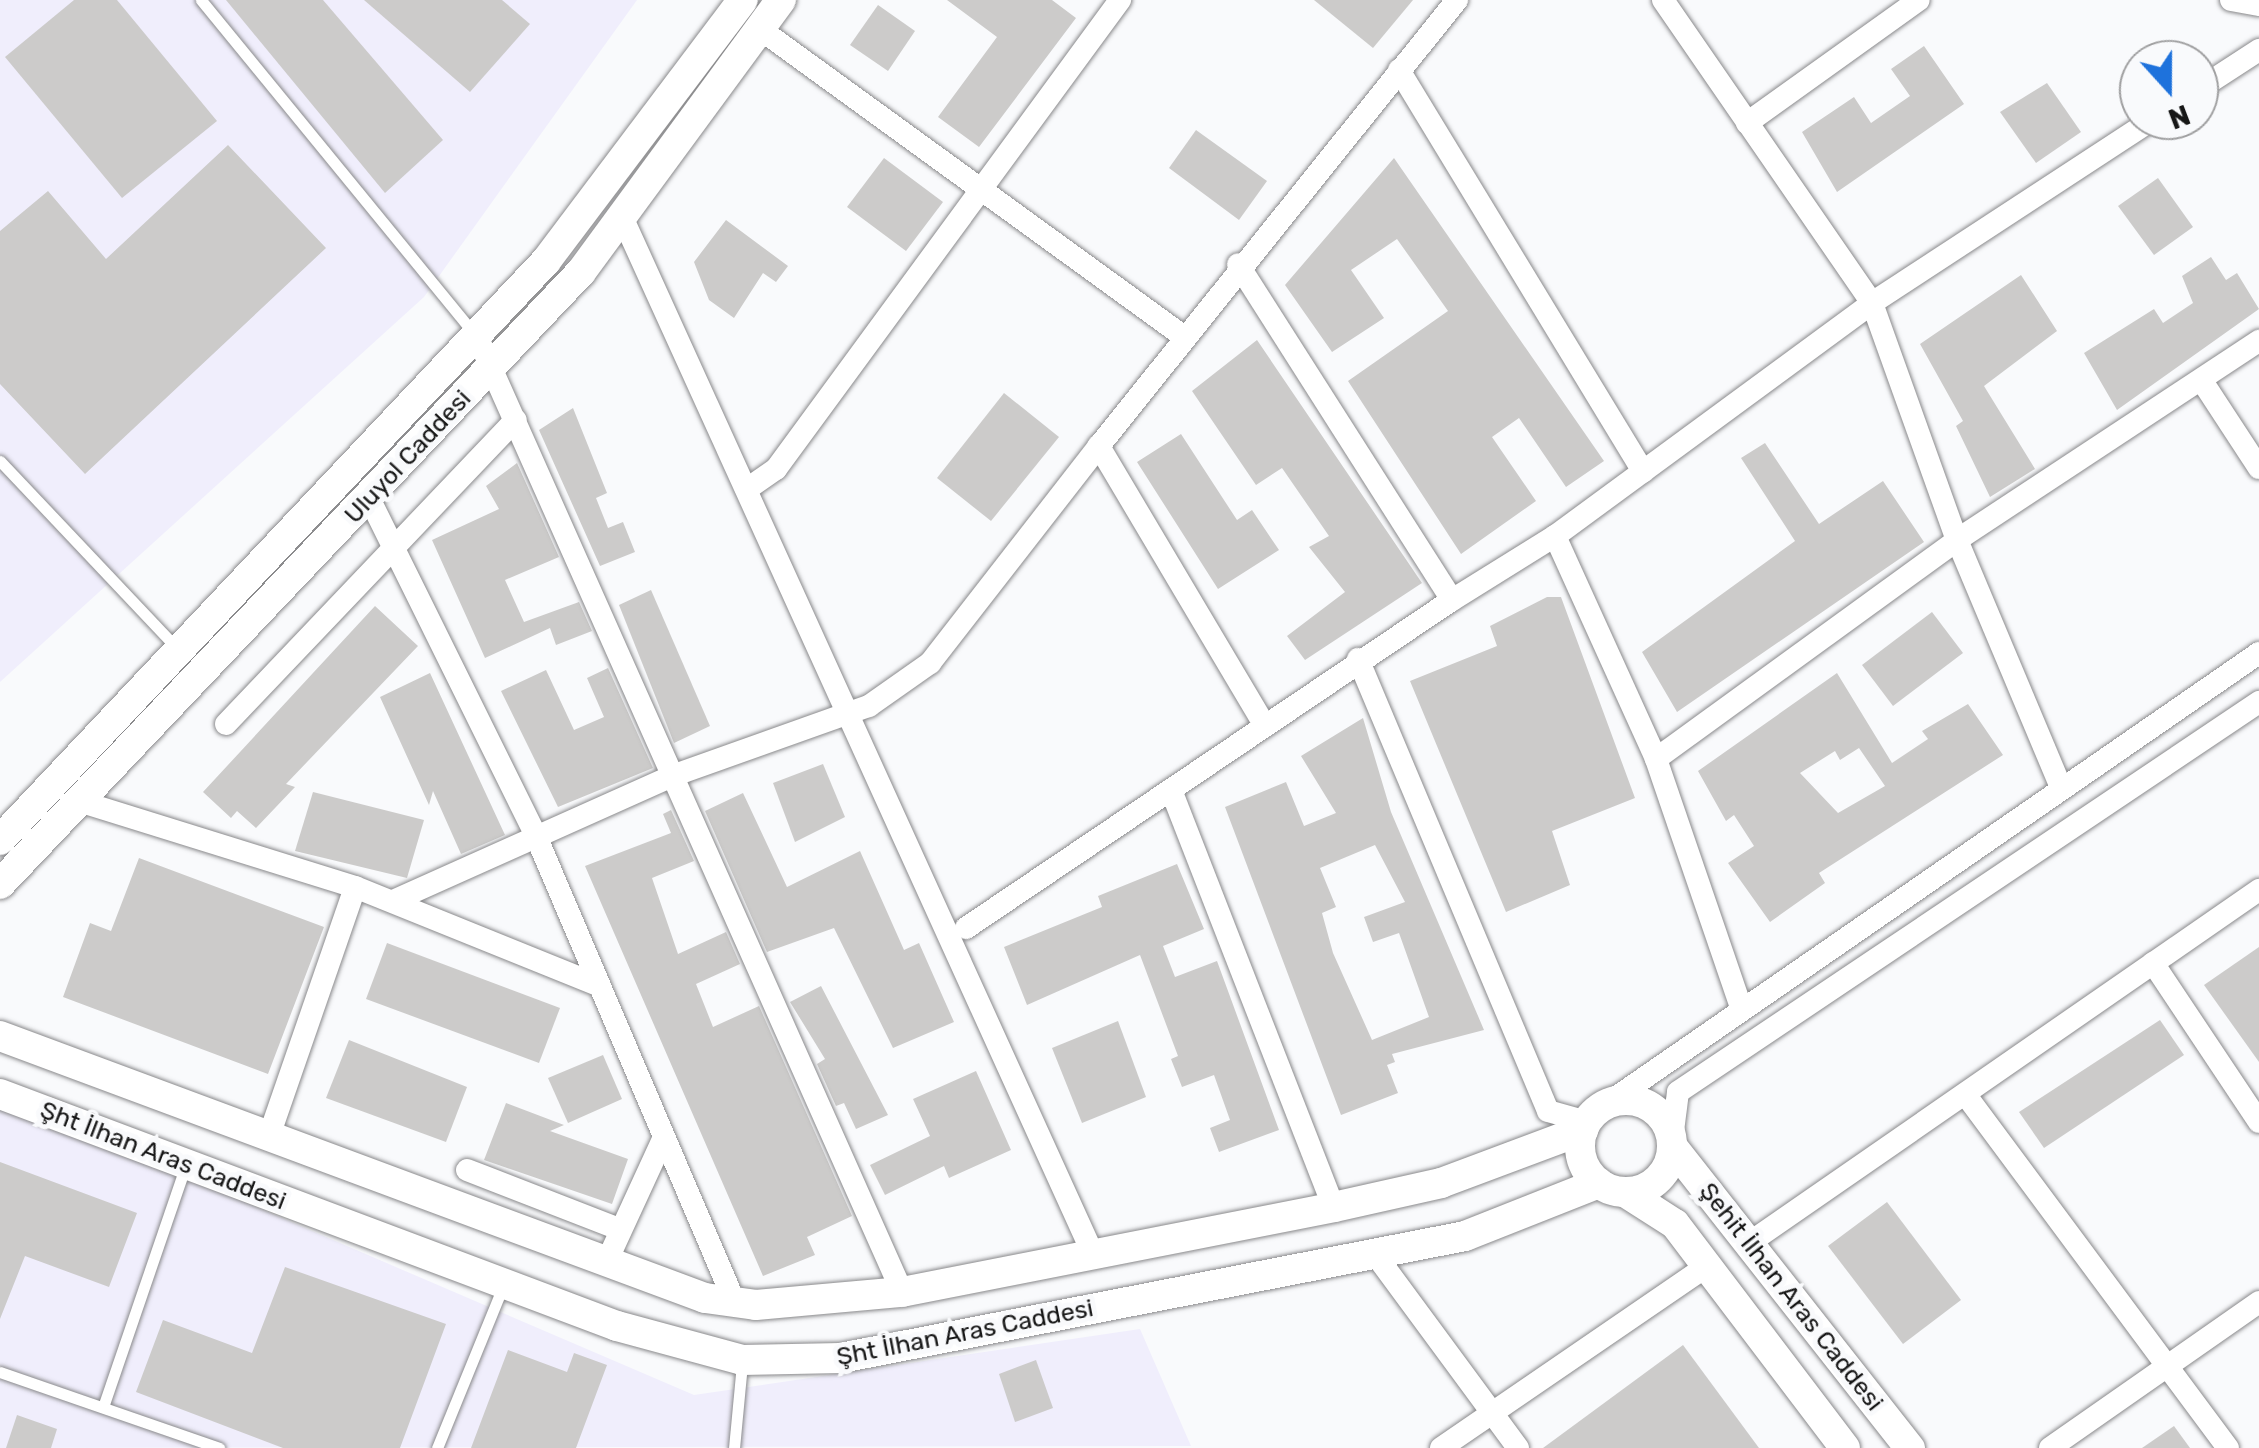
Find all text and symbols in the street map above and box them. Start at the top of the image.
north arrow [2119,40,2219,140]
text: N [2164,98,2195,136]
street label: Uluyol Caddesi [339,384,477,530]
street label: Şht İlhan Aras Caddesi [36,1095,290,1217]
street label: Şehit İlhan Aras Caddesi [1692,1177,1890,1417]
street label: Şht İlhan Aras Caddesi [834,1293,1096,1373]

